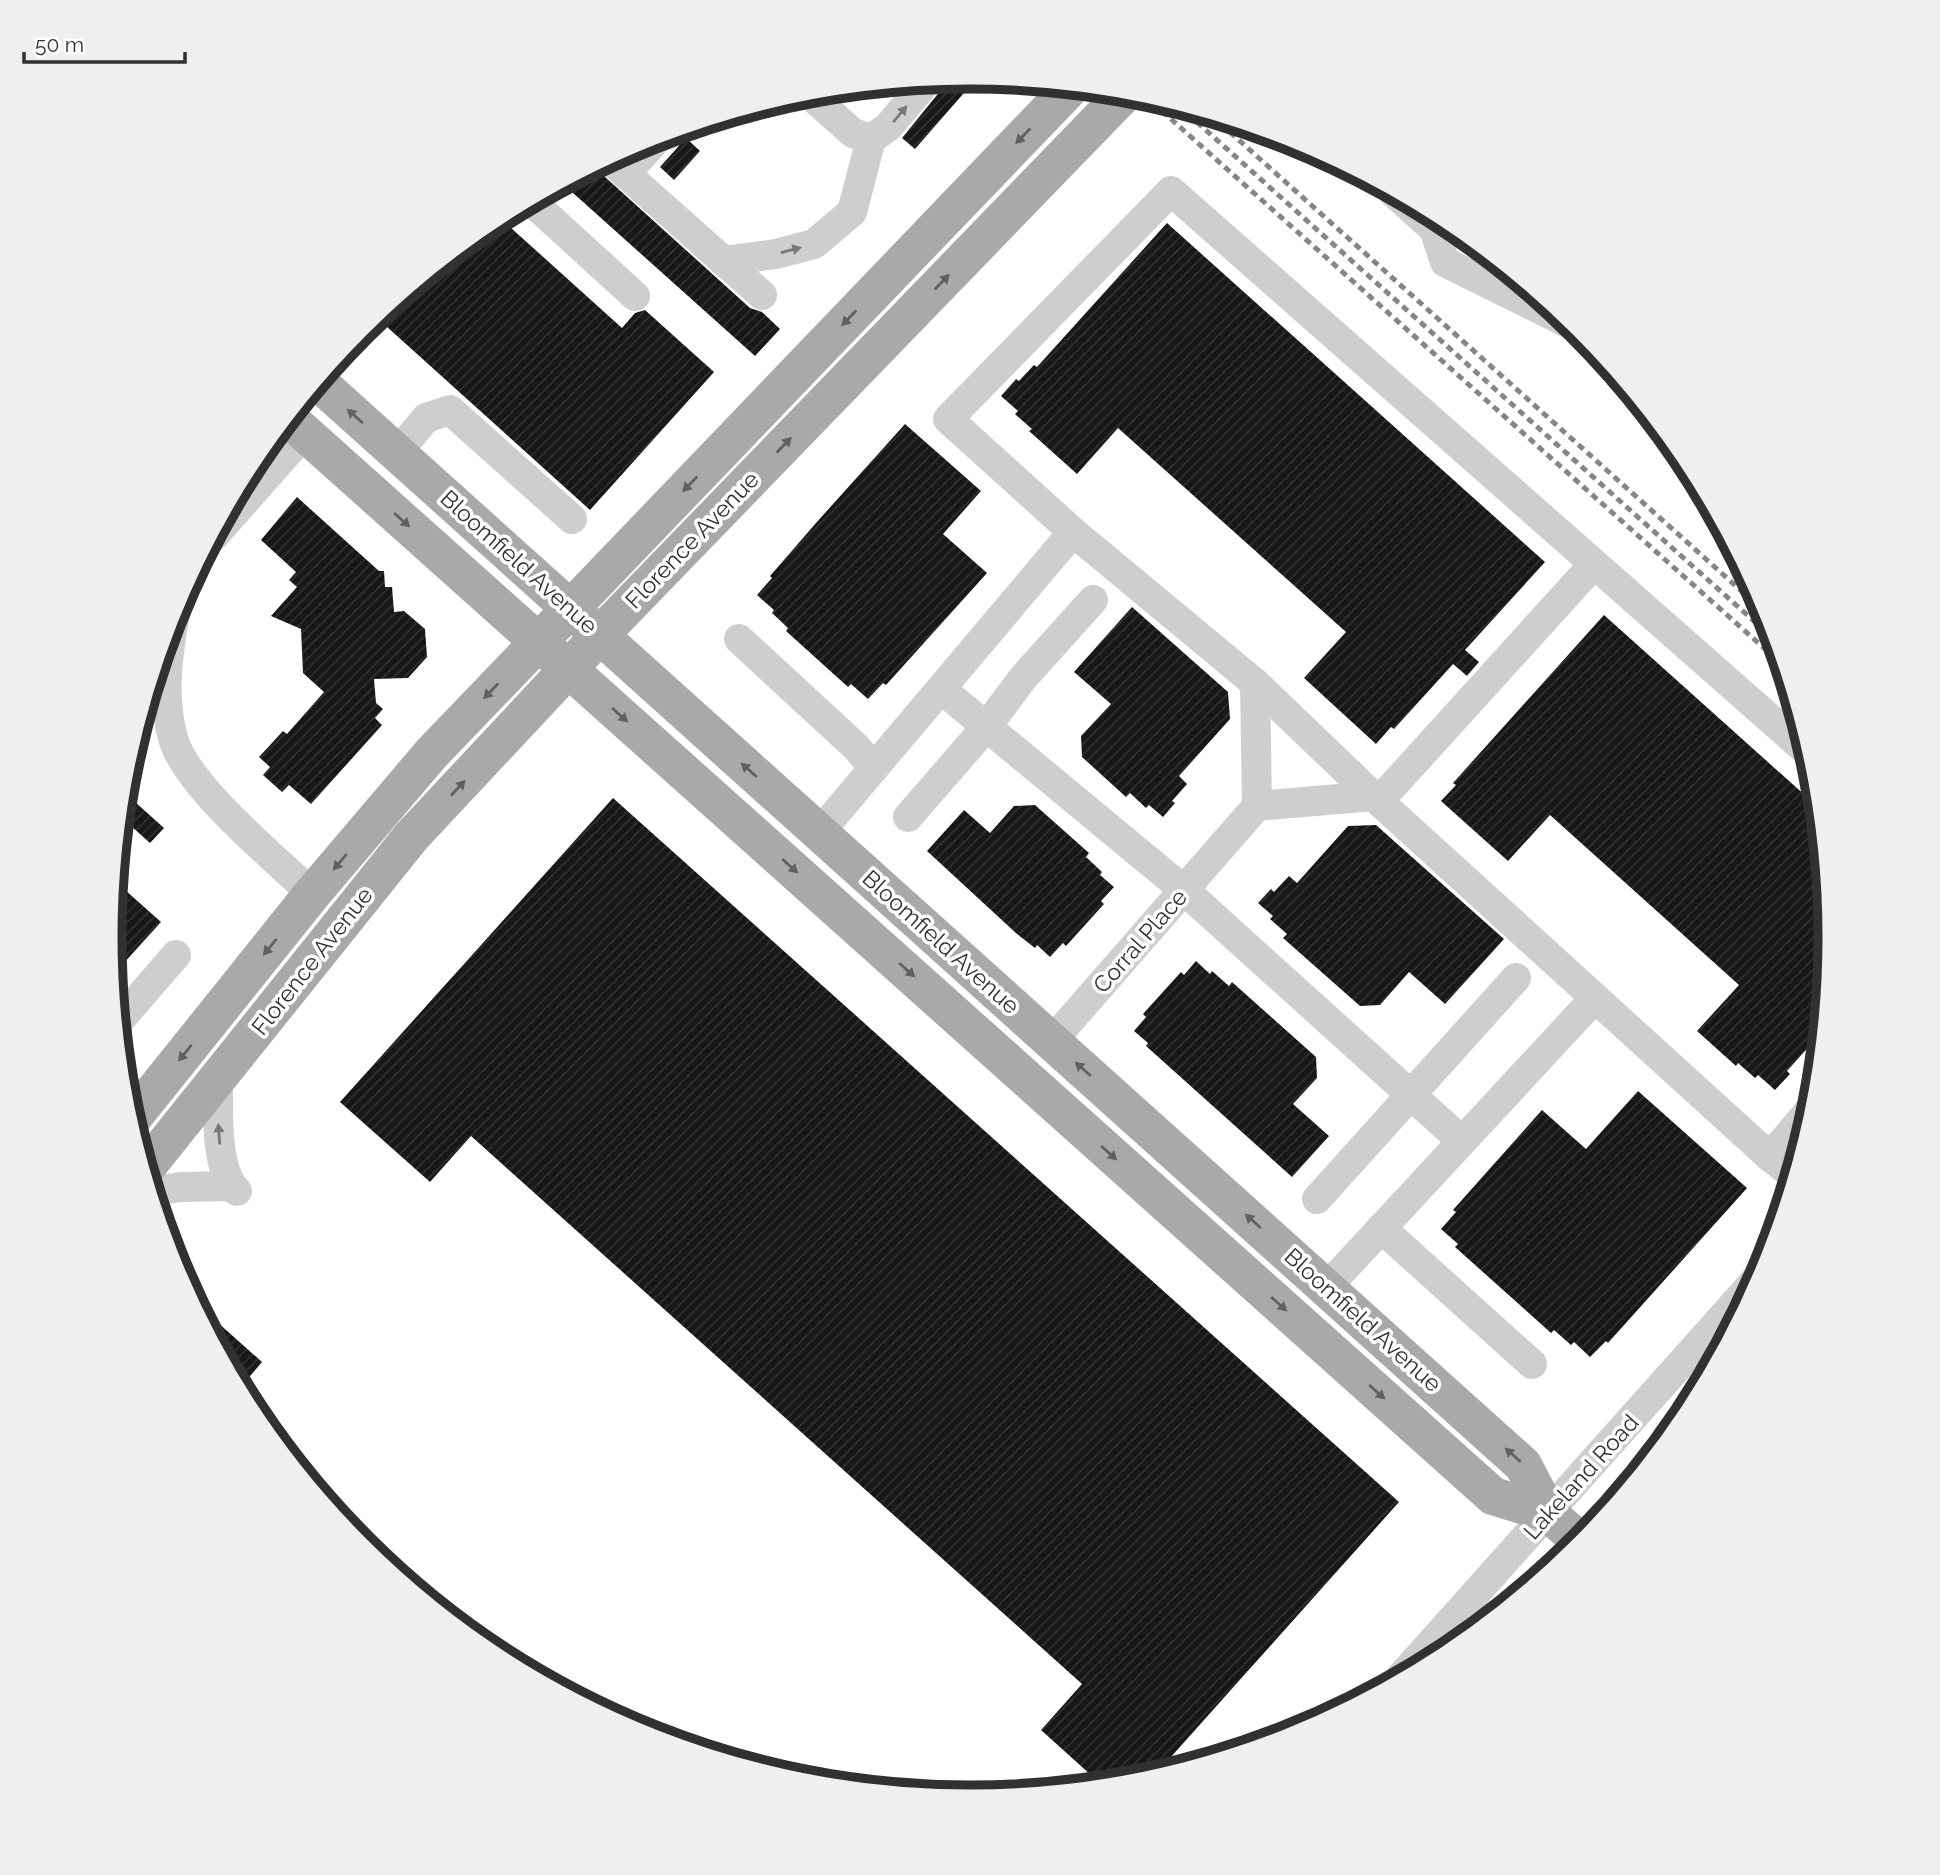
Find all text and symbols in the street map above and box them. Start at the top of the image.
scale bar [24,21,186,65]
text: 50 m [35,32,84,57]
one-way arrow [892,105,907,123]
one-way arrow [1016,127,1032,144]
one-way arrow [780,244,802,255]
one-way arrow [934,273,951,290]
one-way arrow [841,309,857,326]
one-way arrow [347,408,364,424]
one-way arrow [776,437,792,454]
street label: Florence Avenue [619,466,764,614]
one-way arrow [682,475,698,492]
street label: Bloomfield Avenue [435,484,603,639]
one-way arrow [394,512,411,527]
one-way arrow [482,683,499,700]
one-way arrow [612,707,629,722]
one-way arrow [740,762,758,778]
one-way arrow [450,779,466,797]
one-way arrow [333,853,348,870]
one-way arrow [782,858,799,873]
street label: Bloomfield Avenue [857,864,1025,1019]
street label: Florence Avenue [246,881,378,1040]
street label: Corral Place [1087,883,1192,998]
one-way arrow [263,938,278,956]
one-way arrow [898,962,915,978]
one-way arrow [177,1044,192,1062]
one-way arrow [1075,1062,1092,1078]
one-way arrow [213,1123,224,1145]
one-way arrow [1100,1144,1117,1160]
one-way arrow [1245,1214,1262,1230]
street label: Bloomfield Avenue [1279,1242,1447,1397]
one-way arrow [1270,1296,1287,1312]
one-way arrow [1368,1384,1386,1400]
street label: Lakeland Road [1518,1409,1644,1545]
one-way arrow [1505,1448,1522,1464]

